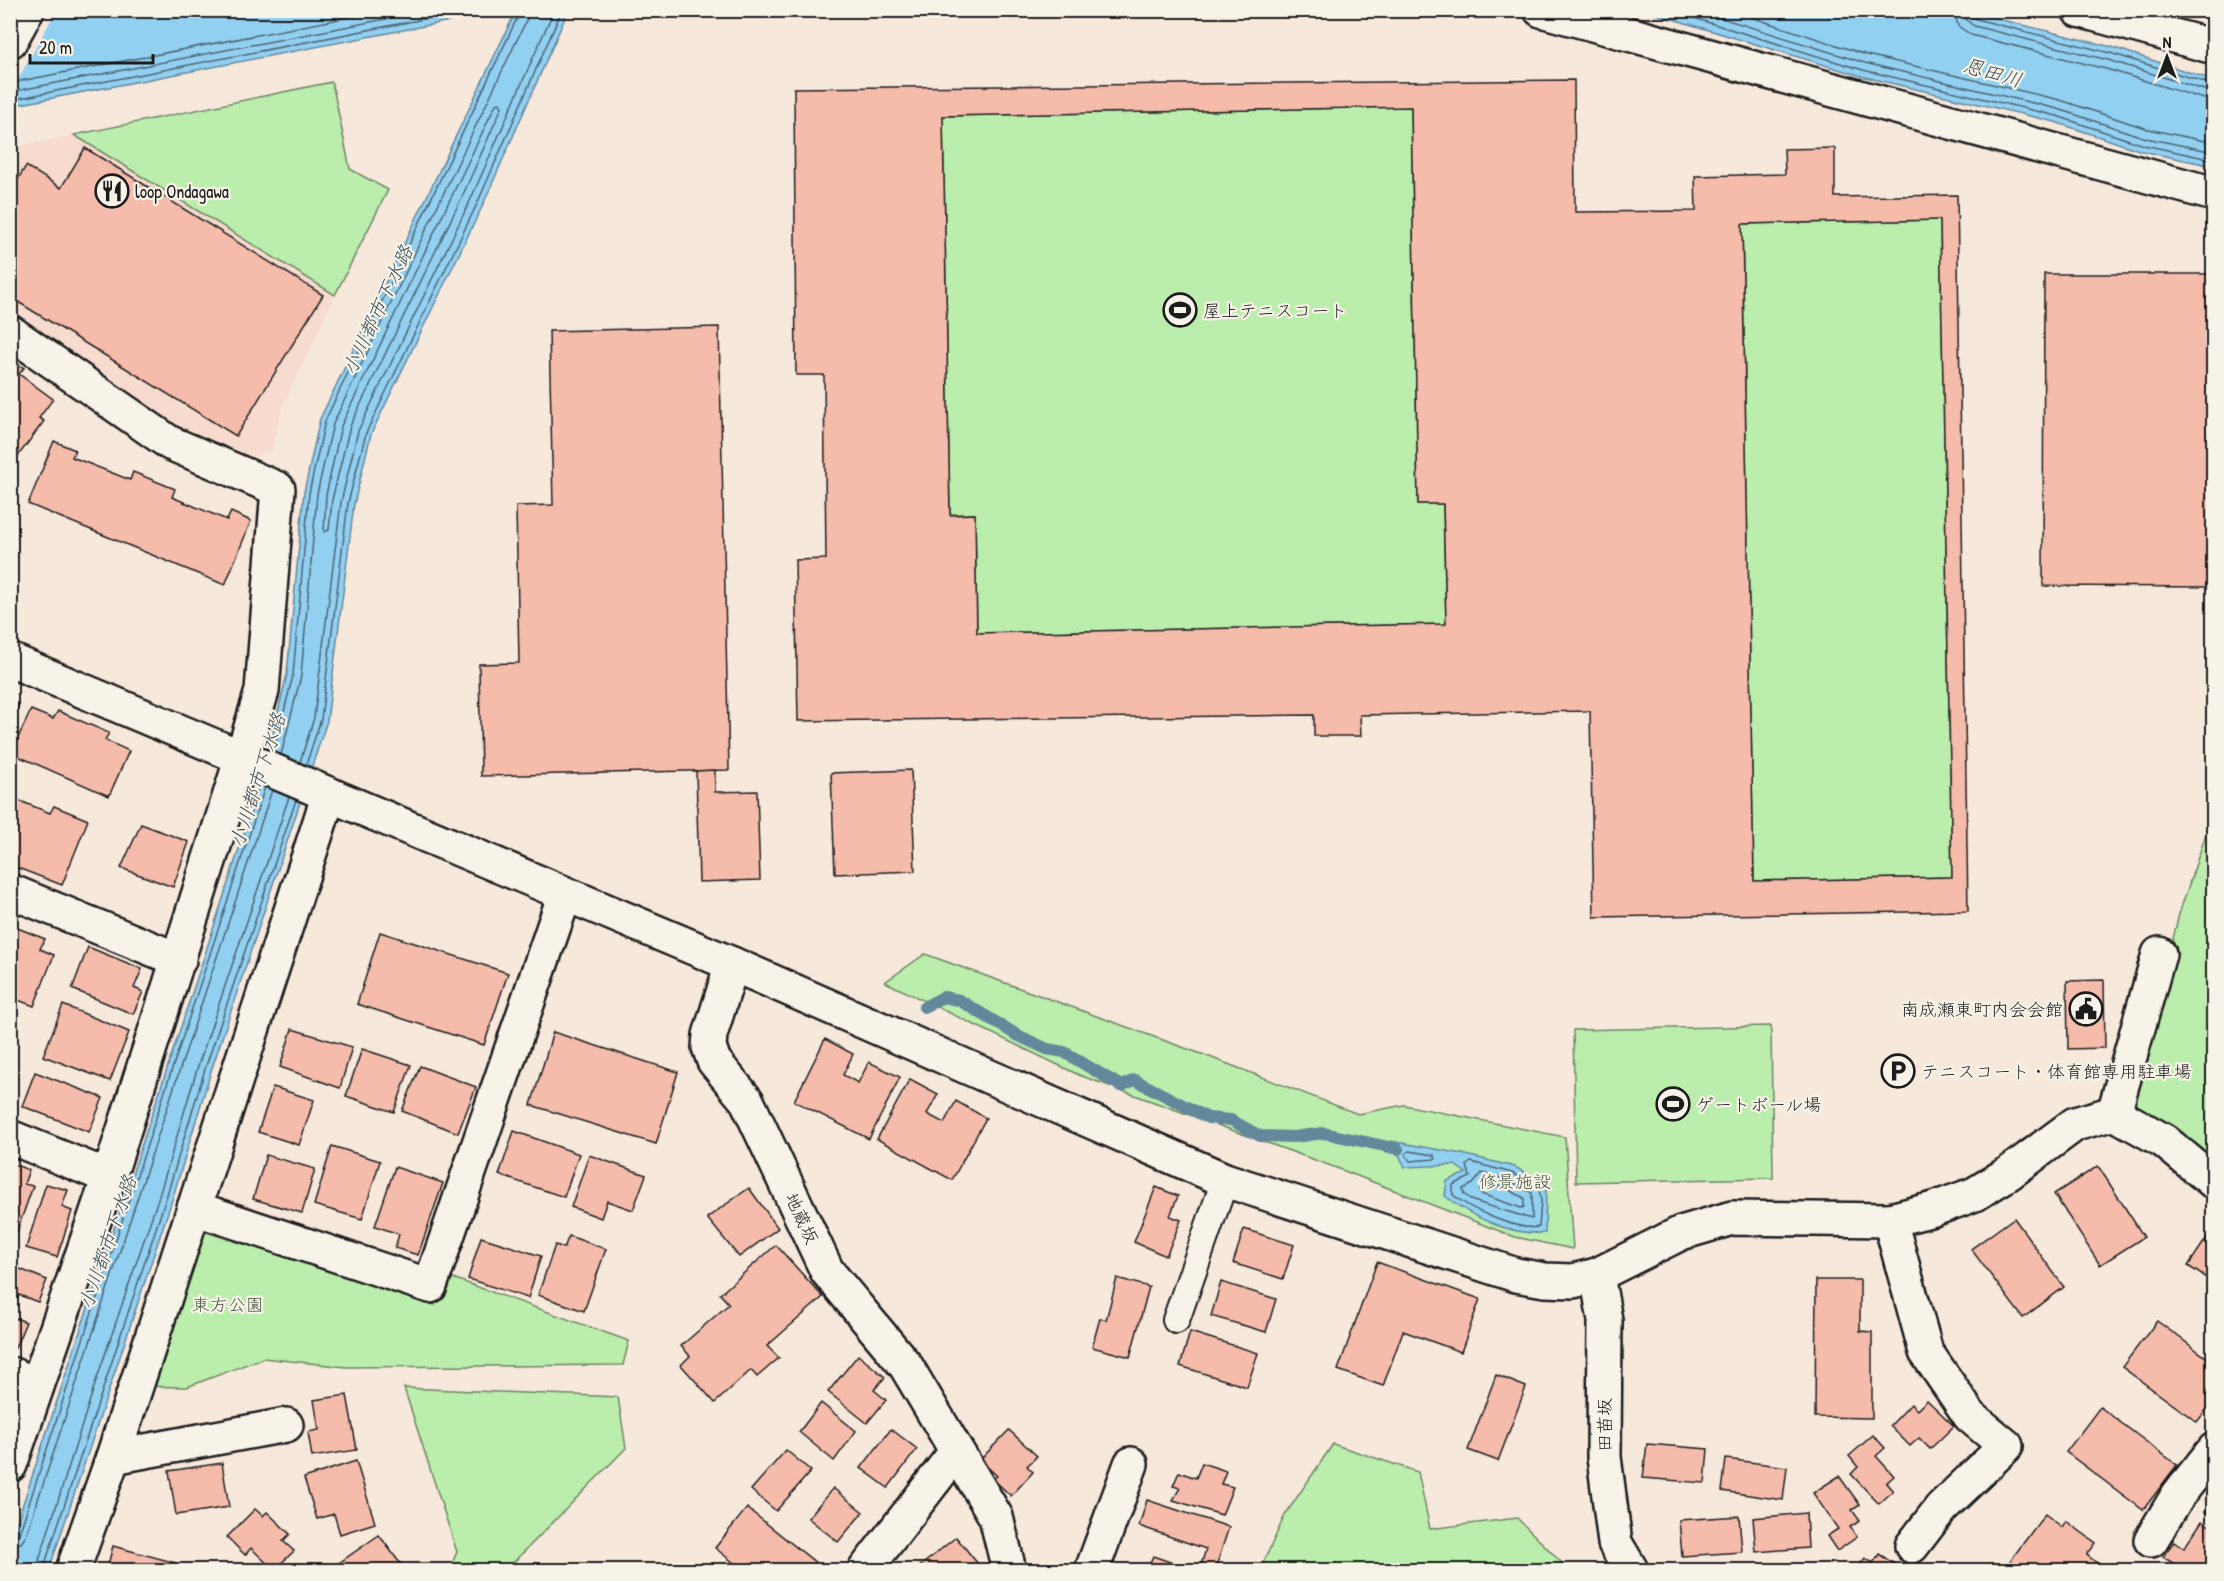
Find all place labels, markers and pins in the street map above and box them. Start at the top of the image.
restaurant icon: loop Ondagawa [94,173,130,209]
place label: loop Ondagawa [135,179,229,204]
sports icon: 屋上テニスコート [1162,292,1198,328]
place label: 屋上テニスコート [1203,298,1347,323]
public building icon: 南成瀬東町内会会館 [2068,991,2104,1027]
place label: 南成瀬東町内会会館 [1901,997,2063,1022]
parking icon: テニスコート・体育館専用駐車場 [1880,1053,1916,1089]
place label: テニスコート・体育館専用駐車場 [1921,1059,2191,1084]
sports icon: ゲートボール場 [1655,1086,1691,1122]
place label: ゲートボール場 [1696,1092,1821,1117]

